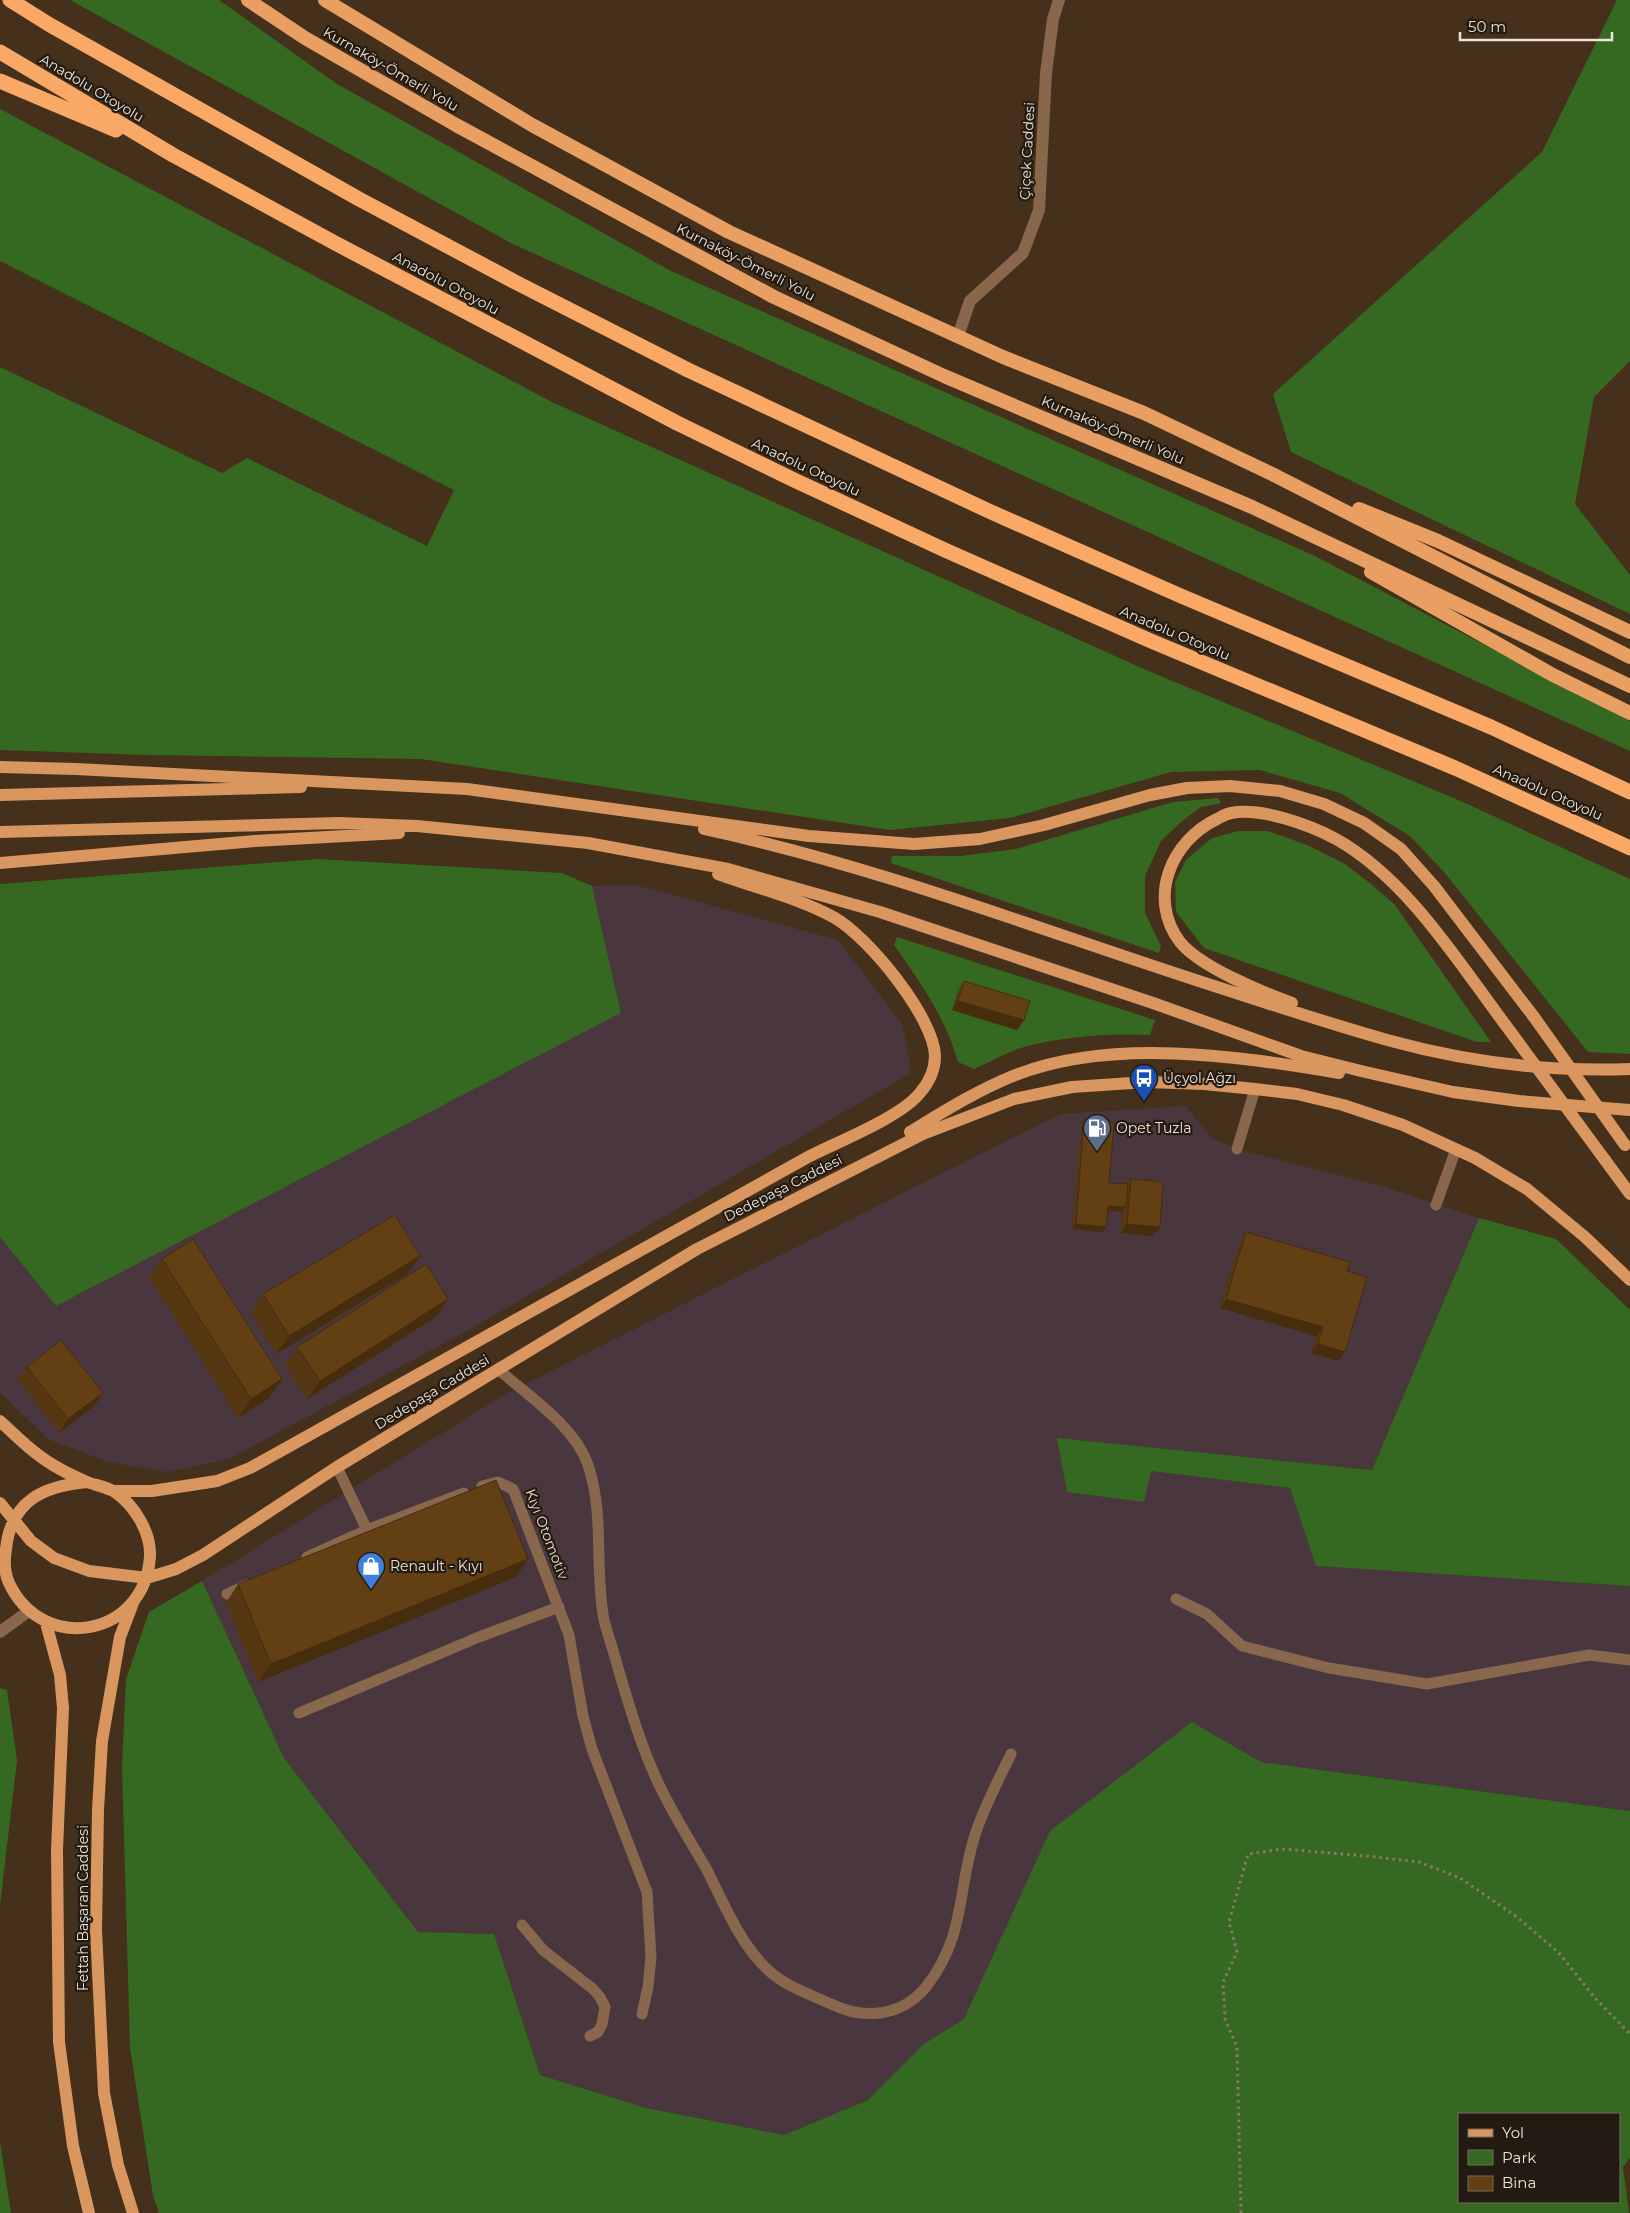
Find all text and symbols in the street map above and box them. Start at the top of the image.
scale bar [1460,10,1612,42]
text: 50 m [1468,17,1506,36]
street label: Kurnaköy-Ömerli Yolu [320,23,462,115]
street label: Anadolu Otoyolu [37,50,147,126]
street label: Çiçek Caddesi [1015,102,1039,200]
street label: Kurnaköy-Ömerli Yolu [673,219,819,305]
street label: Anadolu Otoyolu [390,247,502,319]
street label: Kurnaköy-Ömerli Yolu [1039,392,1187,468]
street label: Anadolu Otoyolu [749,434,863,500]
street label: Anadolu Otoyolu [1117,602,1233,664]
street label: Anadolu Otoyolu [1490,760,1606,824]
bus stop icon: Üçyol Ağzı [1129,1063,1159,1102]
place label: Üçyol Ağzı [1163,1069,1236,1087]
fuel station icon: Opet Tuzla [1082,1113,1112,1152]
place label: Opet Tuzla [1116,1119,1191,1137]
street label: Dedepaşa Caddesi [721,1150,845,1226]
street label: Dedepaşa Caddesi [371,1351,493,1433]
street label: Kıyı Otomotiv [522,1486,573,1582]
shop icon: Renault - Kıyı [356,1551,386,1590]
place label: Renault - Kıyı [390,1557,483,1575]
street label: Fettah Başaran Caddesi [74,1825,92,1991]
legend [1458,2113,1620,2203]
text: Yol [1502,2123,1524,2142]
text: Park [1502,2148,1536,2167]
text: Bina [1502,2173,1536,2192]

